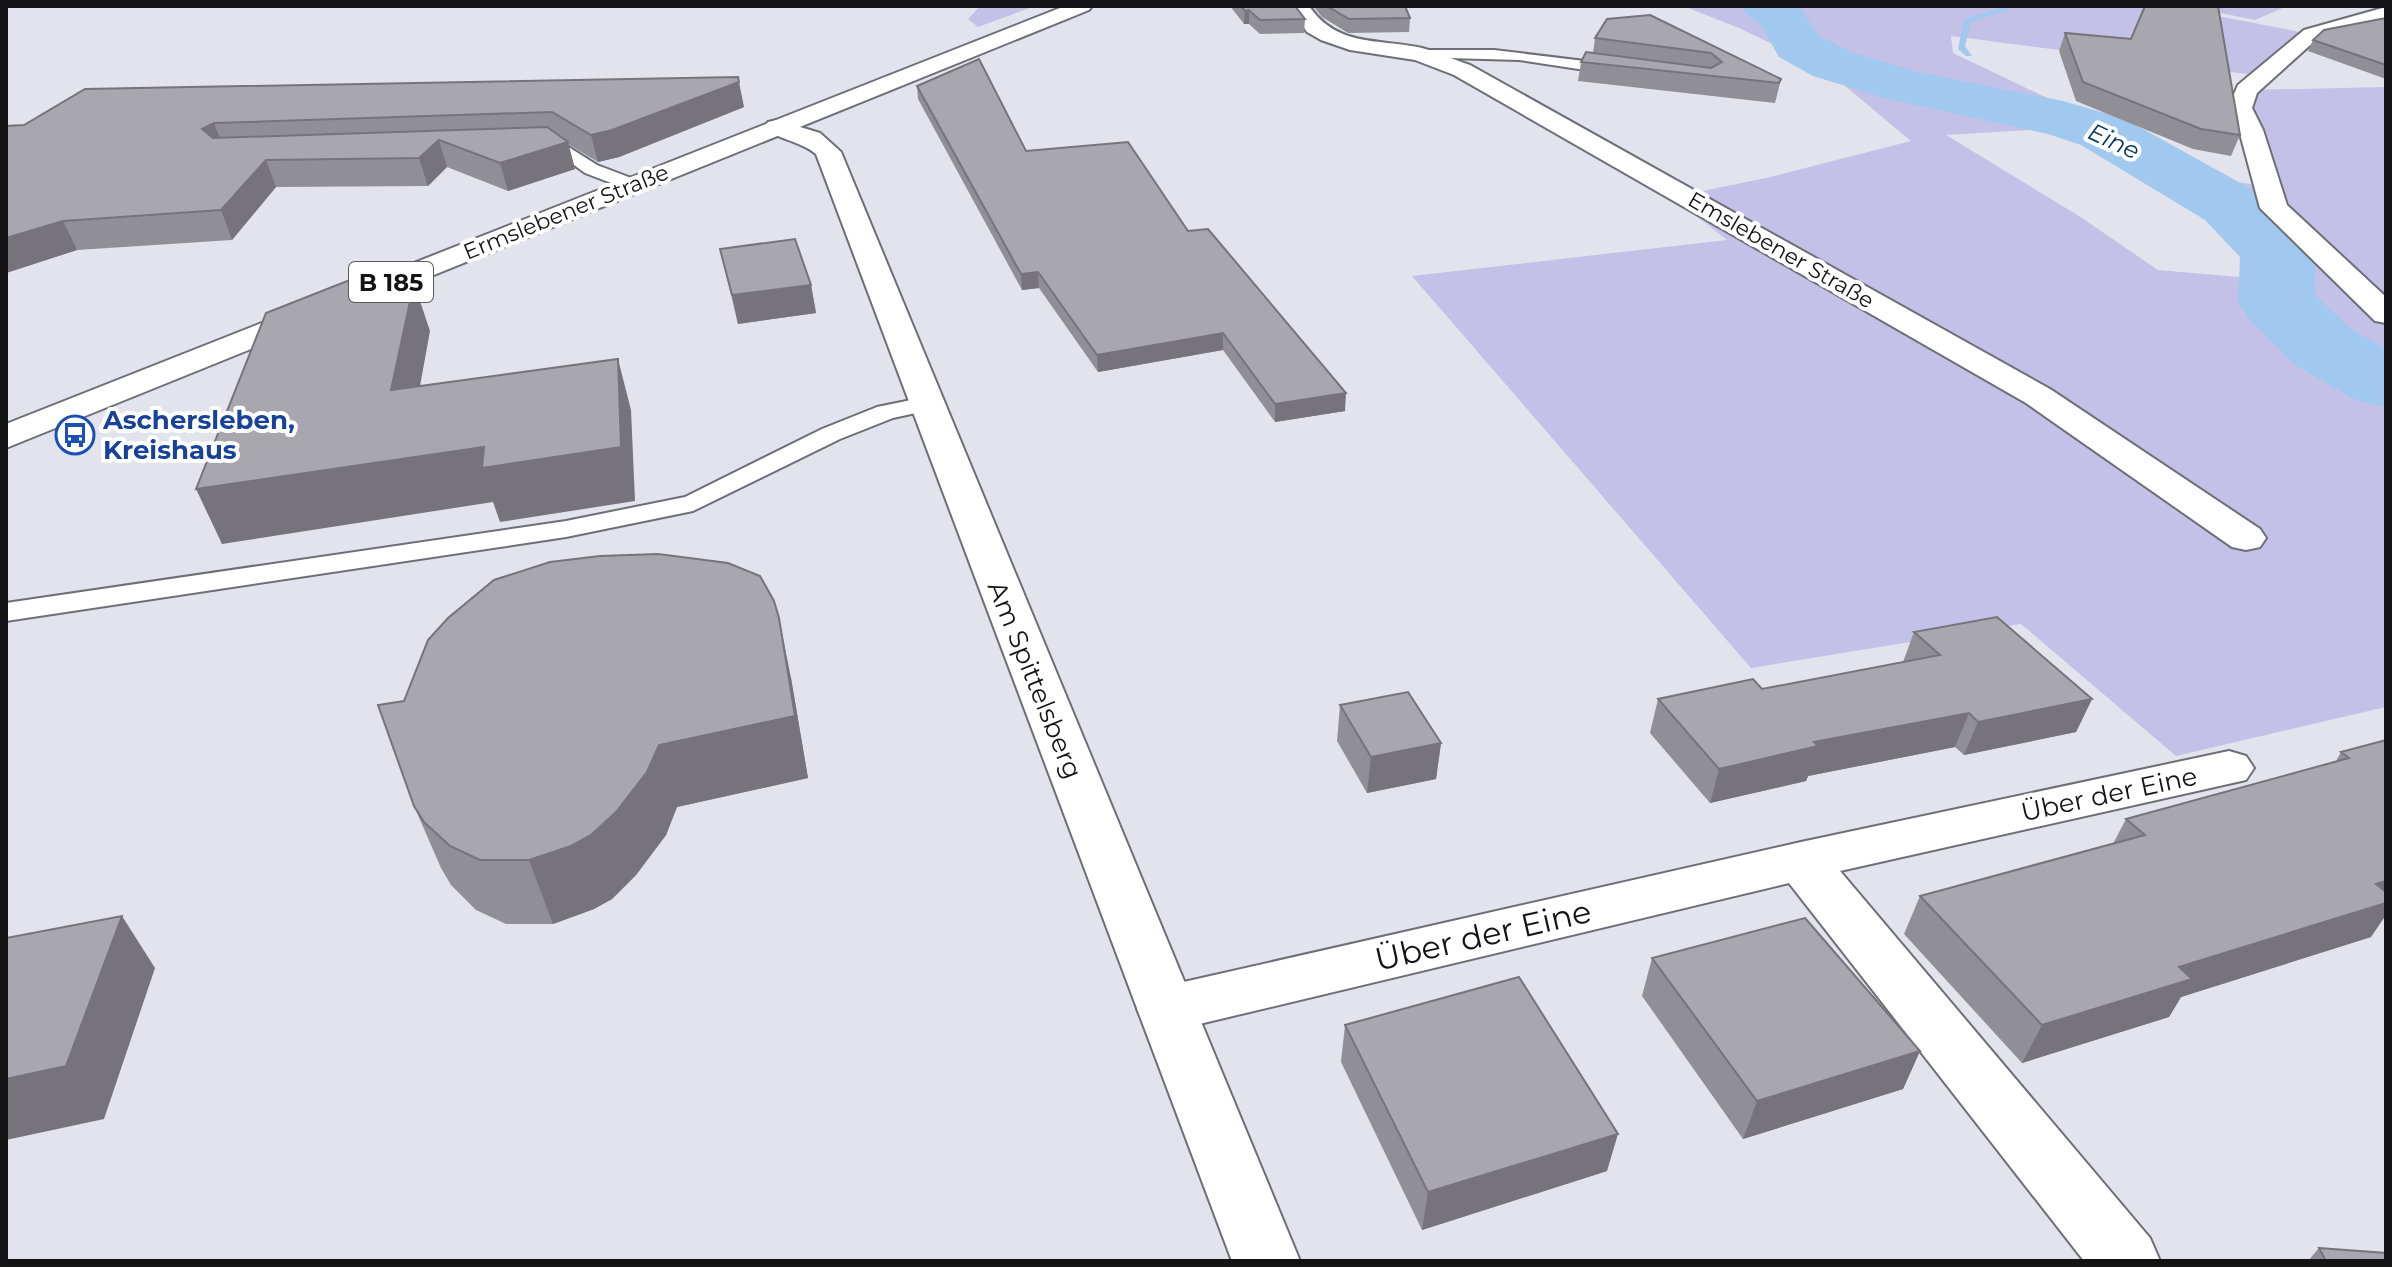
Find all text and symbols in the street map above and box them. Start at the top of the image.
water label: Eine [2084,117,2144,165]
street label: Ermslebener Straße [459,158,673,266]
street label: Emslebener Straße [1683,186,1879,314]
road number: B 185 [349,262,433,302]
place label: Aschersleben, Kreishaus [102,404,295,466]
bus stop icon: Aschersleben, Kreishaus [54,414,96,456]
street label: Am Spittelsberg [981,577,1089,783]
street label: Über der Eine [2018,760,2200,828]
street label: Über der Eine [1371,891,1595,979]

